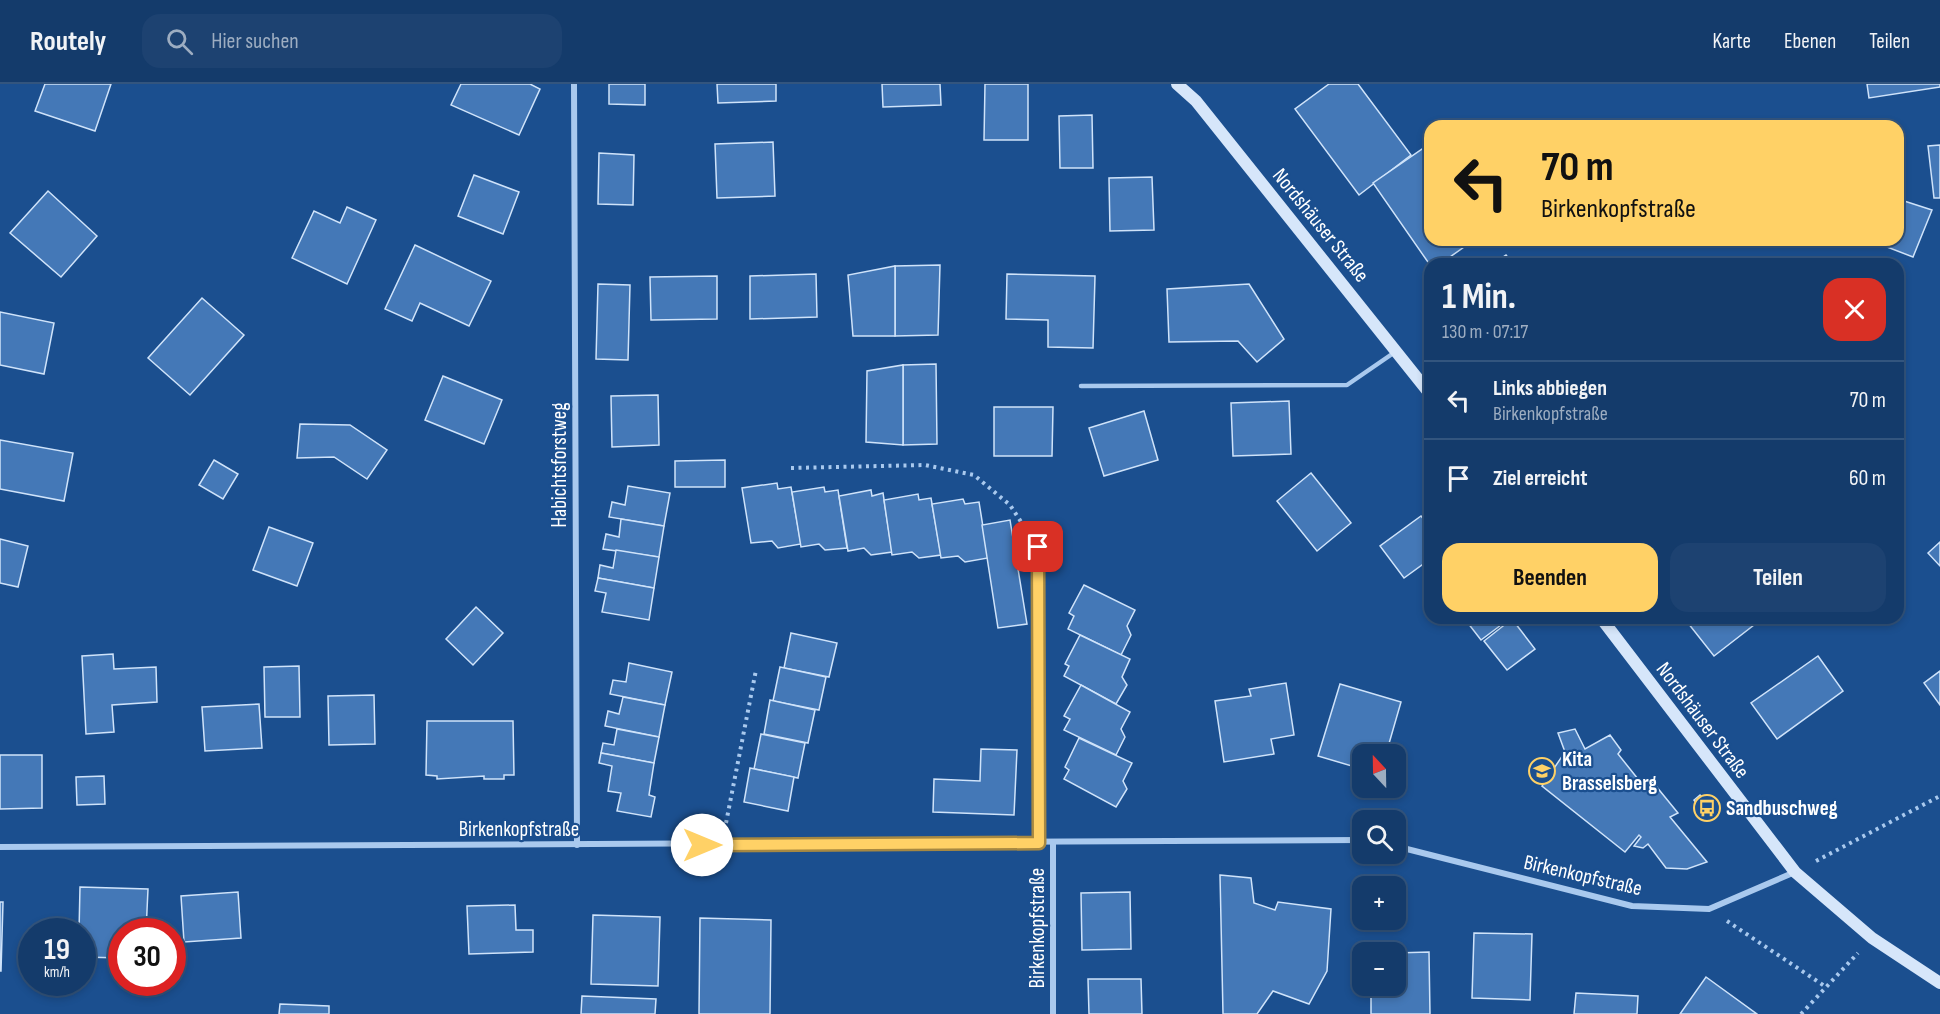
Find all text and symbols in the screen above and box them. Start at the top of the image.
search box [142,14,562,68]
text: Routely [30,25,106,58]
icon: search [163,25,196,58]
text: Hier suchen [211,28,299,55]
text: Karte [1713,29,1751,54]
text: Ebenen [1784,29,1836,54]
text: Teilen [1869,29,1910,54]
text: 70 m [1541,142,1614,193]
icon: left [1442,144,1520,222]
street label: Nordshäuser Straße [1267,163,1374,287]
text: Birkenkopfstraße [1541,193,1696,225]
text: 1 Min. [1442,276,1516,319]
button: close [1823,278,1886,341]
text: 130 m · 07:17 [1442,320,1528,344]
text: Links abbiegen [1493,375,1607,402]
icon: left [1442,384,1475,417]
text: 70 m [1850,387,1886,414]
street label: Habichtsforstweg [547,402,572,528]
text: Birkenkopfstraße [1493,402,1608,426]
icon: arrive [1442,462,1475,495]
text: Ziel erreicht [1493,465,1588,492]
text: 60 m [1849,465,1886,492]
pin [1012,521,1063,572]
icon: arrive [1021,530,1054,563]
button: Beenden [1442,543,1658,612]
button: Teilen [1670,543,1886,612]
street label: Nordshäuser Straße [1651,657,1754,783]
north arrow [1352,744,1406,798]
map controls [1352,744,1406,996]
place label: Kita Brasselsberg [1562,747,1657,796]
school or university icon: Kita Brasselsberg [1527,756,1557,786]
bus stop icon: Sandbuschweg [1692,793,1722,823]
place label: Sandbuschweg [1726,796,1838,821]
button: search [1352,810,1406,864]
position arrow [670,813,734,877]
street label: Birkenkopfstraße [459,817,579,842]
street label: Birkenkopfstraße [1521,850,1644,901]
street label: Birkenkopfstraße [1025,868,1050,988]
button: + [1352,876,1406,930]
speed limit sign: 30 [108,918,186,996]
text: 19 [44,932,70,968]
button: − [1352,942,1406,996]
text: km/h [44,963,70,982]

